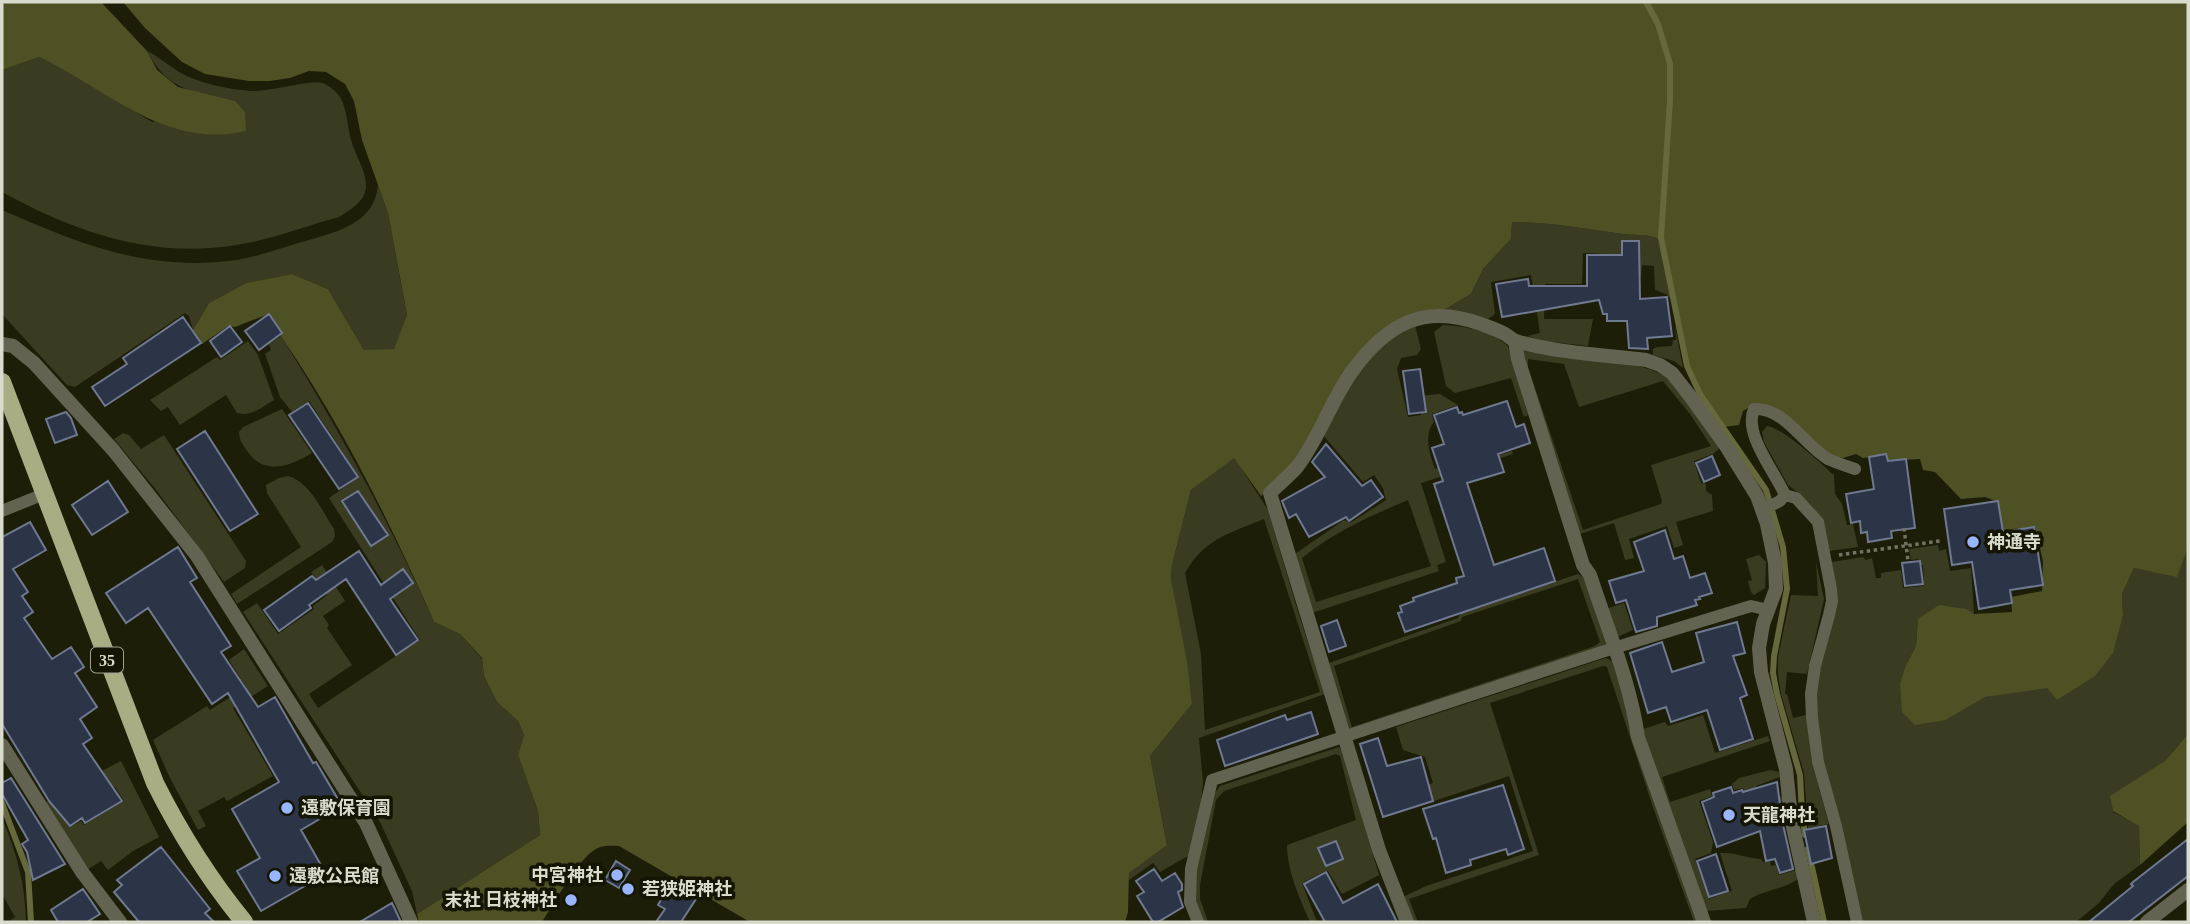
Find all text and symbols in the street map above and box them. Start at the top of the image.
place label: 神通寺 [1987,532,2041,552]
marker: 神通寺 [1965,534,1981,550]
road number: 35 [91,648,123,673]
place label: 遠敷保育園 [301,798,391,818]
marker: 遠敷保育園 [279,800,295,816]
place label: 天龍神社 [1743,805,1815,825]
marker: 天龍神社 [1721,807,1737,823]
place label: 中宮神社 [531,865,603,885]
place label: 遠敷公民館 [289,866,379,886]
marker: 中宮神社 [609,867,625,883]
marker: 遠敷公民館 [267,868,283,884]
place label: 若狭姫神社 [642,879,732,899]
marker: 若狭姫神社 [620,881,636,897]
place label: 末社 日枝神社 [445,890,557,910]
marker: 末社 日枝神社 [563,892,579,908]

